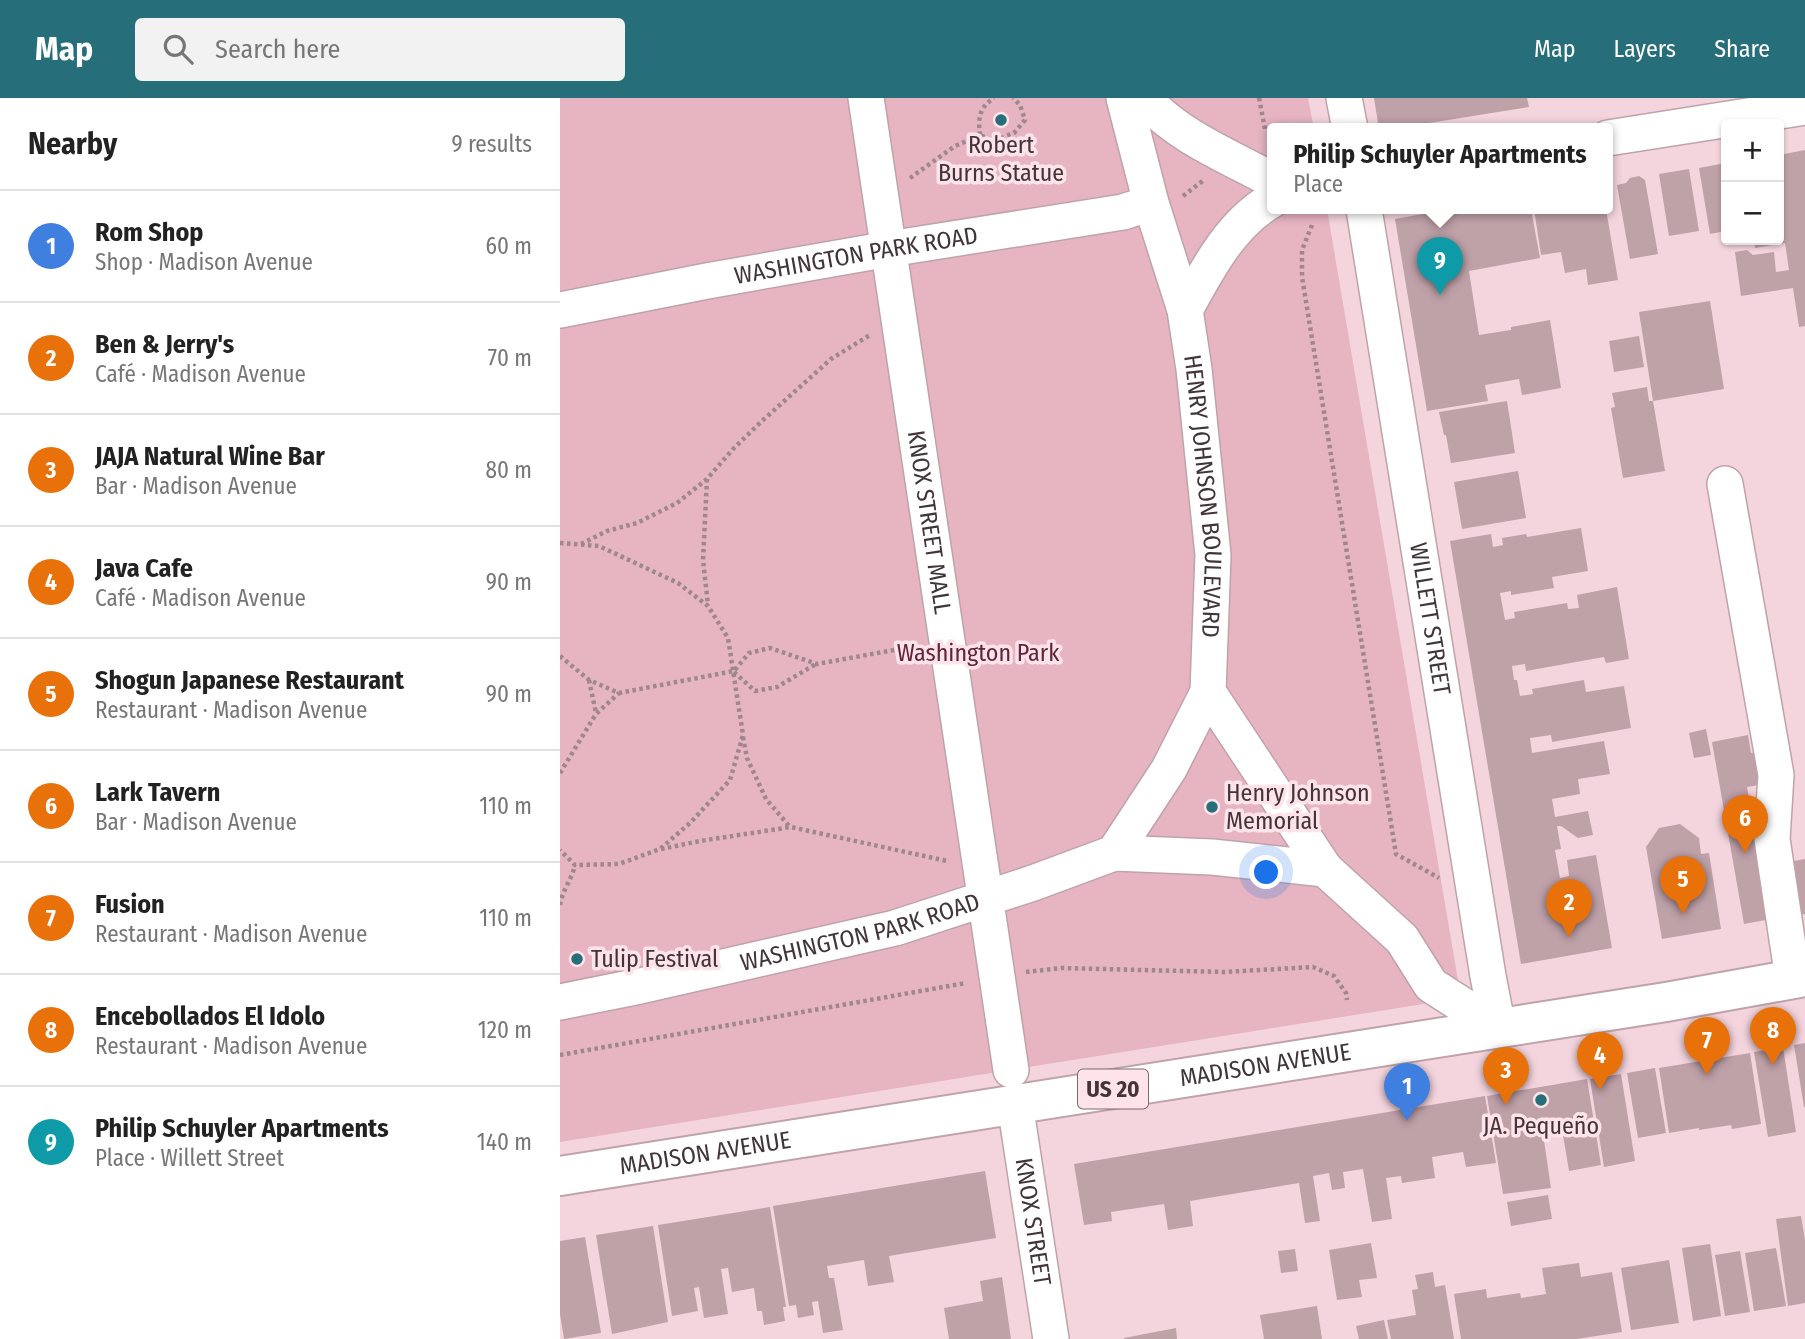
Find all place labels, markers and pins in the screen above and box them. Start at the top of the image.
marker: Robert Burns Statue [993,112,1009,128]
place label: Robert Burns Statue [938,131,1064,187]
pin: 9 [1417,237,1463,295]
place label: Henry Johnson Memorial [1226,779,1370,835]
pin: 6 [1722,795,1768,853]
marker: Henry Johnson Memorial [1204,799,1220,815]
pin: 5 [1660,856,1706,914]
pin: 2 [1546,879,1592,937]
place label: Tulip Festival [591,945,718,973]
marker: Tulip Festival [569,951,585,967]
pin: 8 [1750,1007,1796,1065]
pin: 7 [1684,1017,1730,1075]
pin: 4 [1577,1032,1623,1090]
pin: 3 [1483,1047,1529,1105]
pin: 1 [1384,1063,1430,1121]
marker: JA. Pequeño [1533,1092,1549,1108]
place label: JA. Pequeño [1483,1112,1599,1140]

